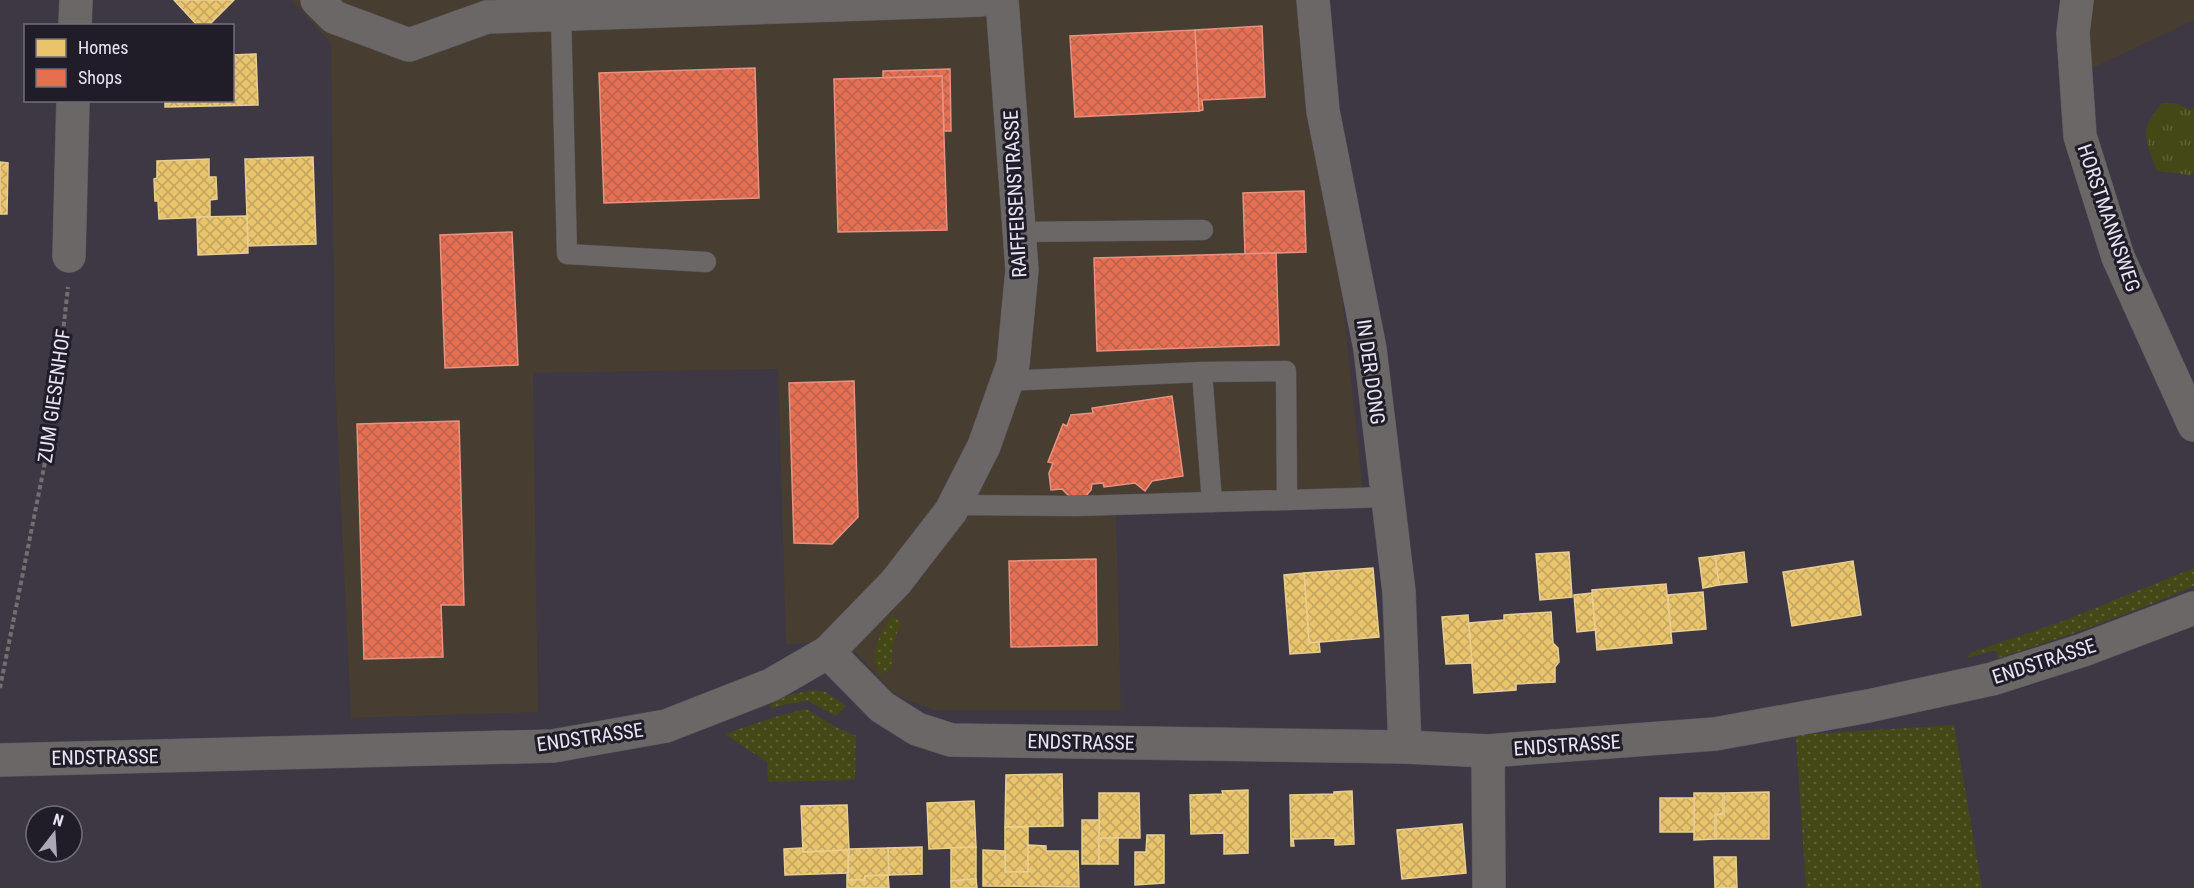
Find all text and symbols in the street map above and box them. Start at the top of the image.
legend [24,24,234,102]
text: Homes [78,37,128,58]
text: Shops [78,67,122,88]
street label: RAIFFEISENSTRASSE [999,110,1031,278]
street label: HORSTMANNSWEG [2072,141,2146,295]
street label: IN DER DONG [1352,318,1390,426]
street label: ZUM GIESENHOF [33,328,75,464]
street label: ENDSTRASSE [1989,633,2099,689]
street label: ENDSTRASSE [535,718,645,756]
street label: ENDSTRASSE [1027,729,1135,755]
street label: ENDSTRASSE [1513,729,1621,761]
street label: ENDSTRASSE [51,744,159,770]
north arrow [24,804,84,864]
text: N [51,810,66,831]

